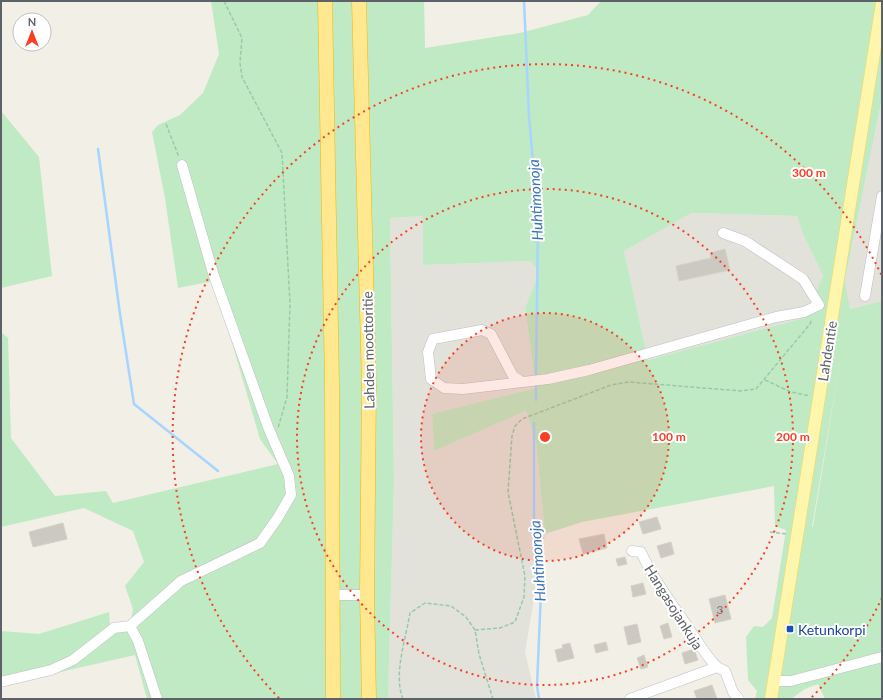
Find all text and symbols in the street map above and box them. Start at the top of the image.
north arrow [12,12,52,52]
text: N [28,15,36,28]
water label: Huhtimonoja [524,159,546,241]
text: 300 m [792,165,826,180]
street label: Lahden moottoritie [358,291,378,409]
street label: Lahdentie [814,320,840,382]
text: 100 m [652,429,686,444]
text: 200 m [776,429,810,444]
centre of rings [538,430,552,444]
water label: Huhtimonoja [525,519,549,602]
street label: Hangasojankuja [641,561,707,653]
house number: 3 [717,602,724,617]
place label: Ketunkorpi [798,621,866,638]
marker: Ketunkorpi [785,624,795,634]

